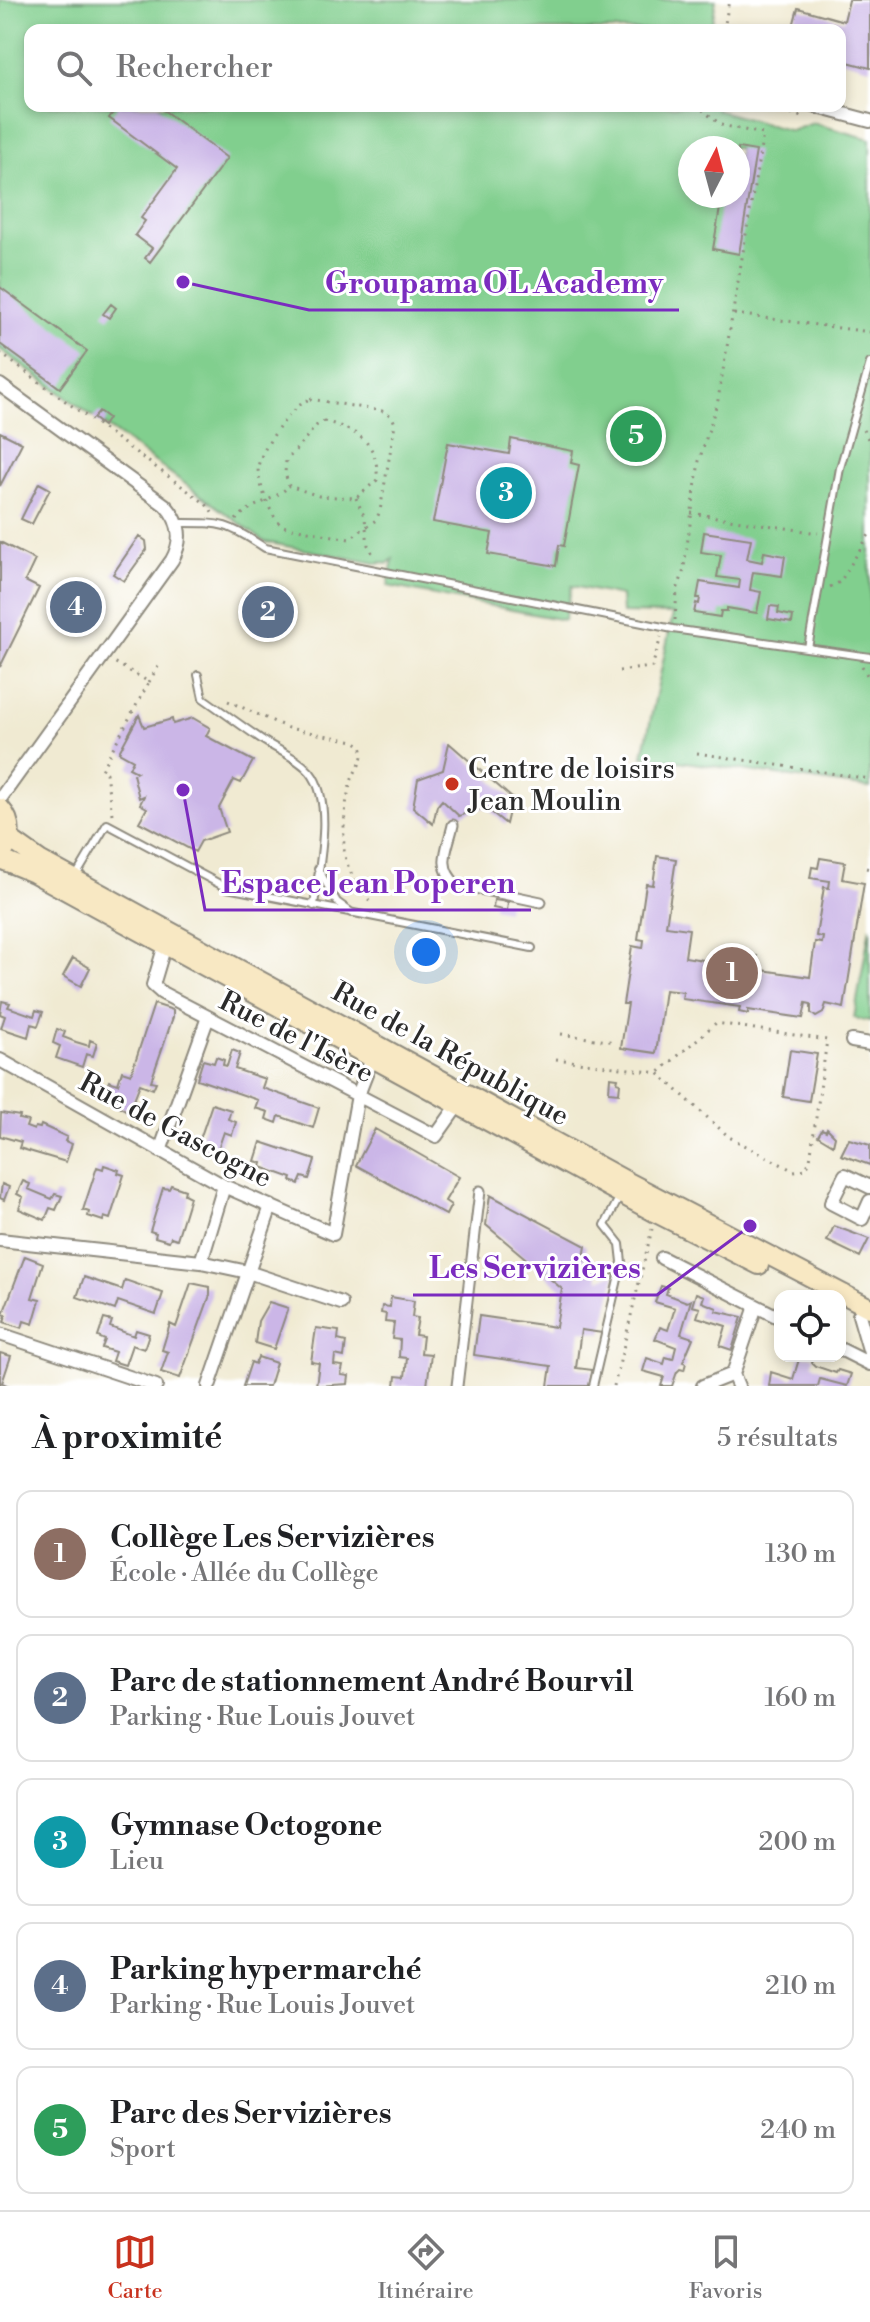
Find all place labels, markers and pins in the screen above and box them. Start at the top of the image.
callout: Groupama OL Academy [309,256,679,310]
pin: 5 [610,406,662,466]
pin: 3 [480,463,532,523]
pin: 4 [50,577,102,637]
pin: 2 [242,582,294,642]
place label: Centre de loisirs Jean Moulin [467,752,675,819]
marker: Centre de loisirs Jean Moulin [443,775,461,793]
callout: Espace Jean Poperen [205,856,531,910]
pin: 1 [706,943,758,1003]
callout: Les Servizières [413,1241,657,1295]

